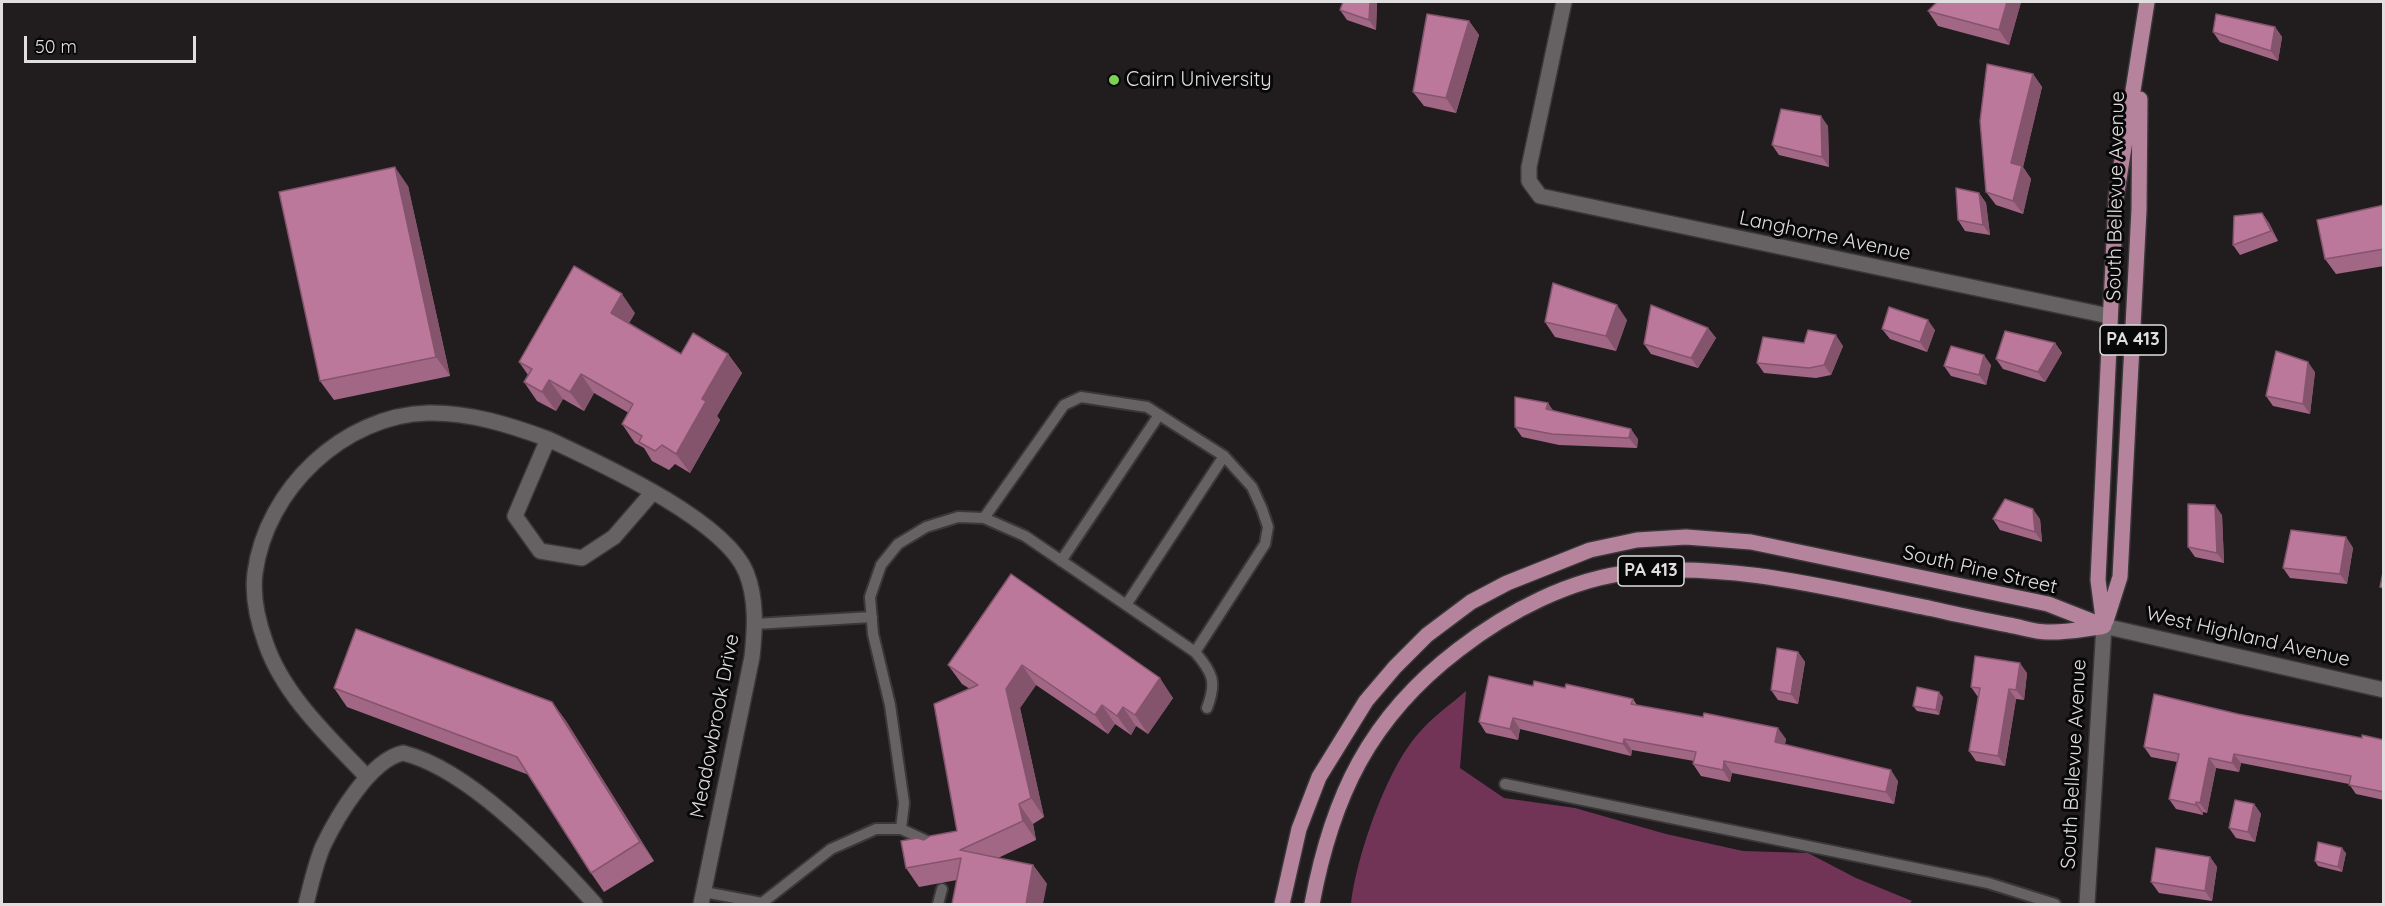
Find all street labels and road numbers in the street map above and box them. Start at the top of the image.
street label: South Bellevue Avenue [2102,91,2130,301]
street label: Langhorne Avenue [1737,206,1913,266]
road number: PA 413 [2100,325,2166,355]
street label: South Pine Street [1901,541,2059,599]
road number: PA 413 [1618,556,1684,586]
street label: West Highland Avenue [2144,602,2352,672]
street label: Meadowbrook Drive [685,632,745,820]
street label: South Bellevue Avenue [2057,659,2091,869]

